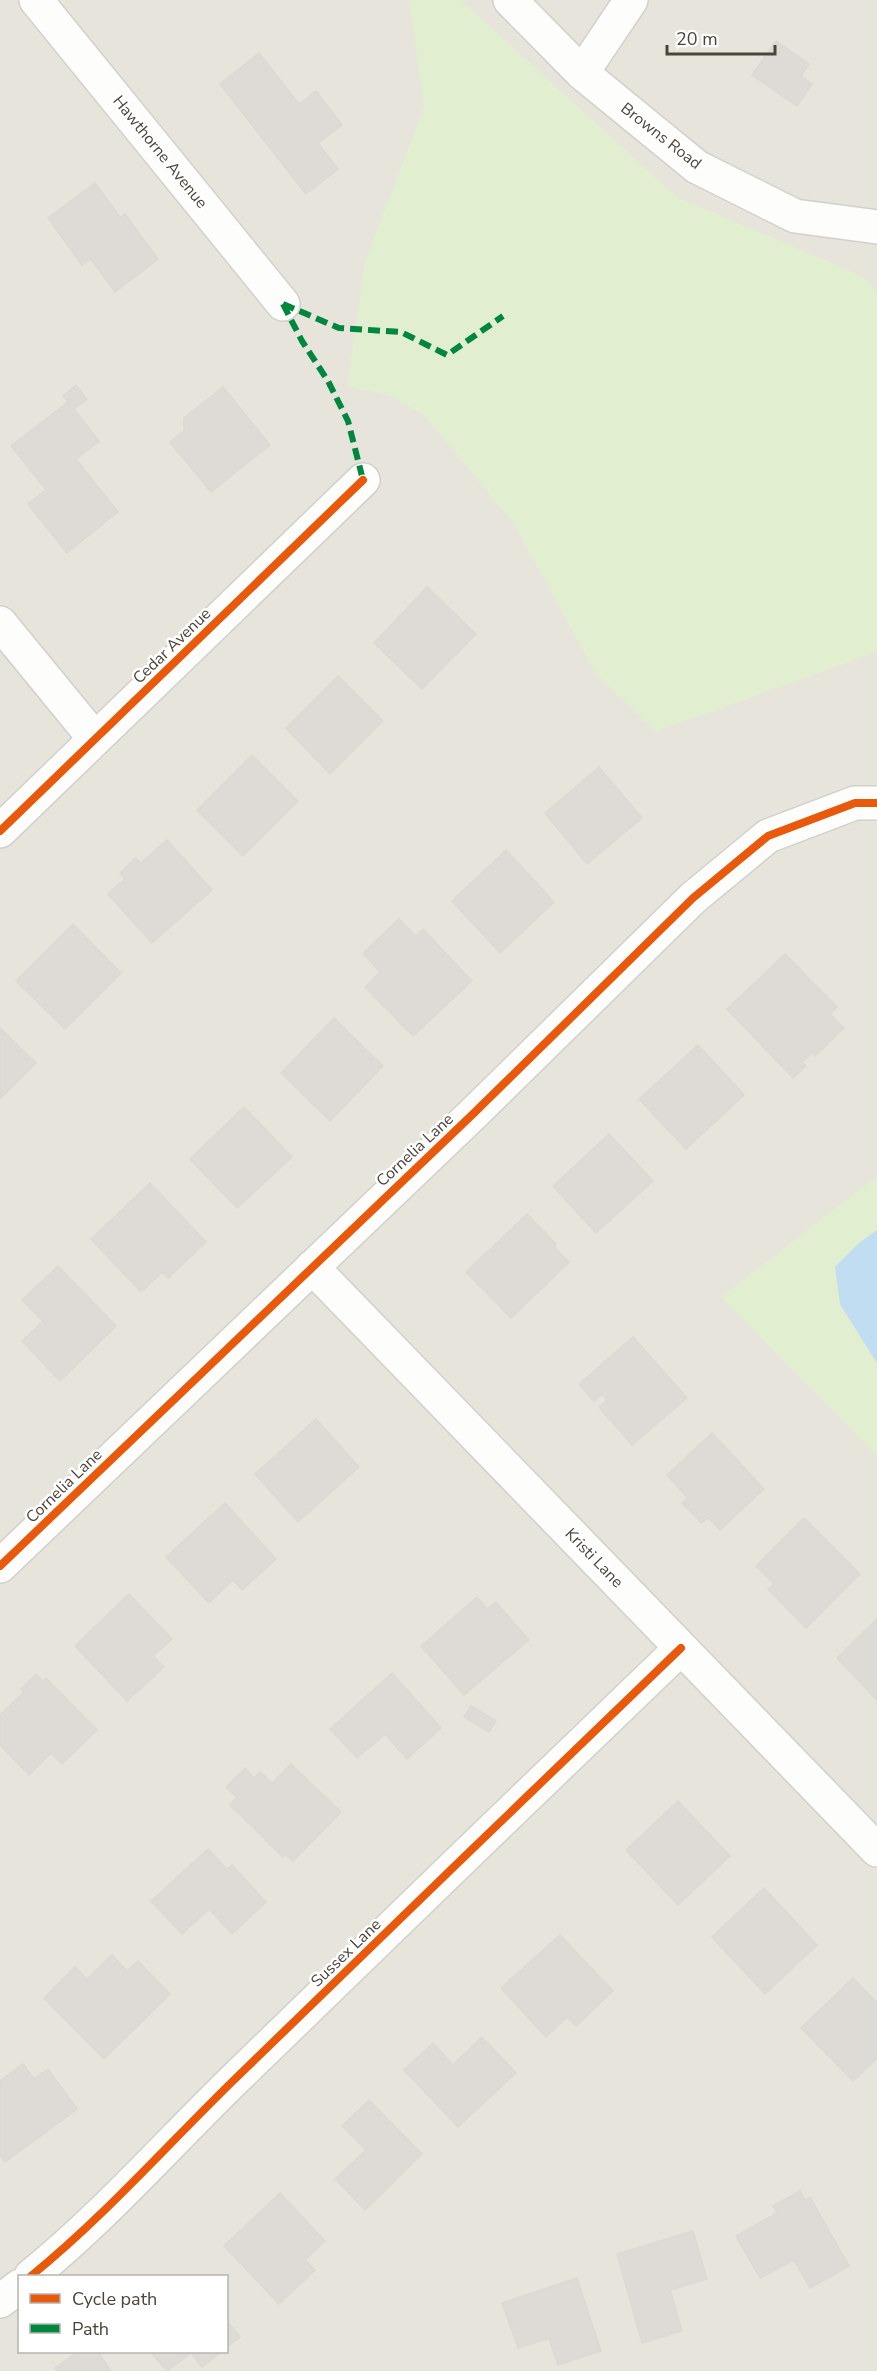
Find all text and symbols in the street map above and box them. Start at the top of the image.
scale bar [667,18,775,56]
text: 20 m [676,27,718,51]
street label: Hawthorne Avenue [108,91,212,213]
street label: Browns Road [616,98,706,174]
street label: Cedar Avenue [128,603,216,689]
street label: Cornelia Lane [372,1108,458,1192]
street label: Cornelia Lane [21,1444,107,1528]
street label: Kristi Lane [560,1523,628,1593]
street label: Sussex Lane [306,1914,386,1992]
legend [18,2275,228,2353]
text: Cycle path [72,2287,157,2311]
text: Path [72,2317,109,2341]

